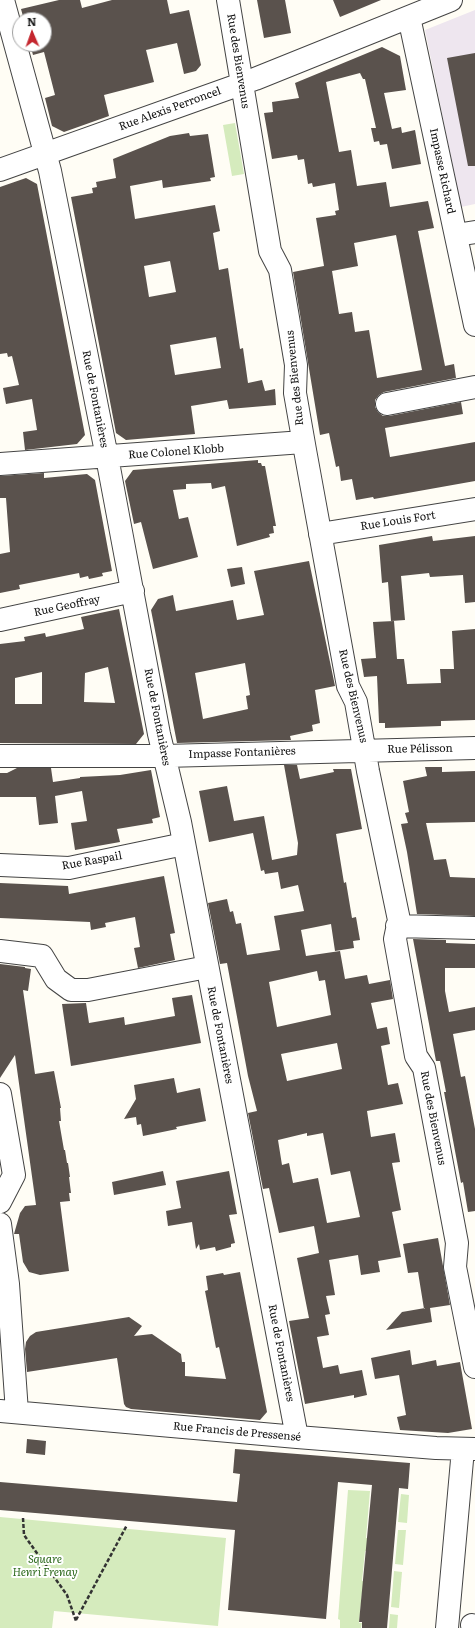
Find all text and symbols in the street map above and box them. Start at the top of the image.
north arrow [12,12,52,52]
text: N [27,13,37,29]
street label: Rue des Bienvenus [224,13,252,109]
street label: Rue Alexis Perroncel [117,84,223,134]
street label: Impasse Richard [426,127,458,215]
street label: Rue des Bienvenus [283,330,307,426]
street label: Rue de Fontanières [79,349,111,449]
street label: Rue Colonel Klobb [128,442,224,462]
street label: Rue Louis Fort [359,509,437,533]
street label: Rue Geoffray [33,593,101,619]
street label: Rue des Bienvenus [336,648,370,744]
street label: Rue de Fontanières [141,667,173,767]
street label: Rue Pélisson [387,742,453,756]
street label: Impasse Fontanières [188,745,296,761]
street label: Rue Raspail [61,849,123,873]
street label: Rue de Fontanières [204,985,236,1085]
street label: Rue des Bienvenus [417,1070,449,1166]
street label: Rue de Fontanières [265,1303,297,1403]
street label: Rue Francis de Pressensé [172,1420,302,1444]
park label: Square Henri Frenay [12,1553,78,1579]

